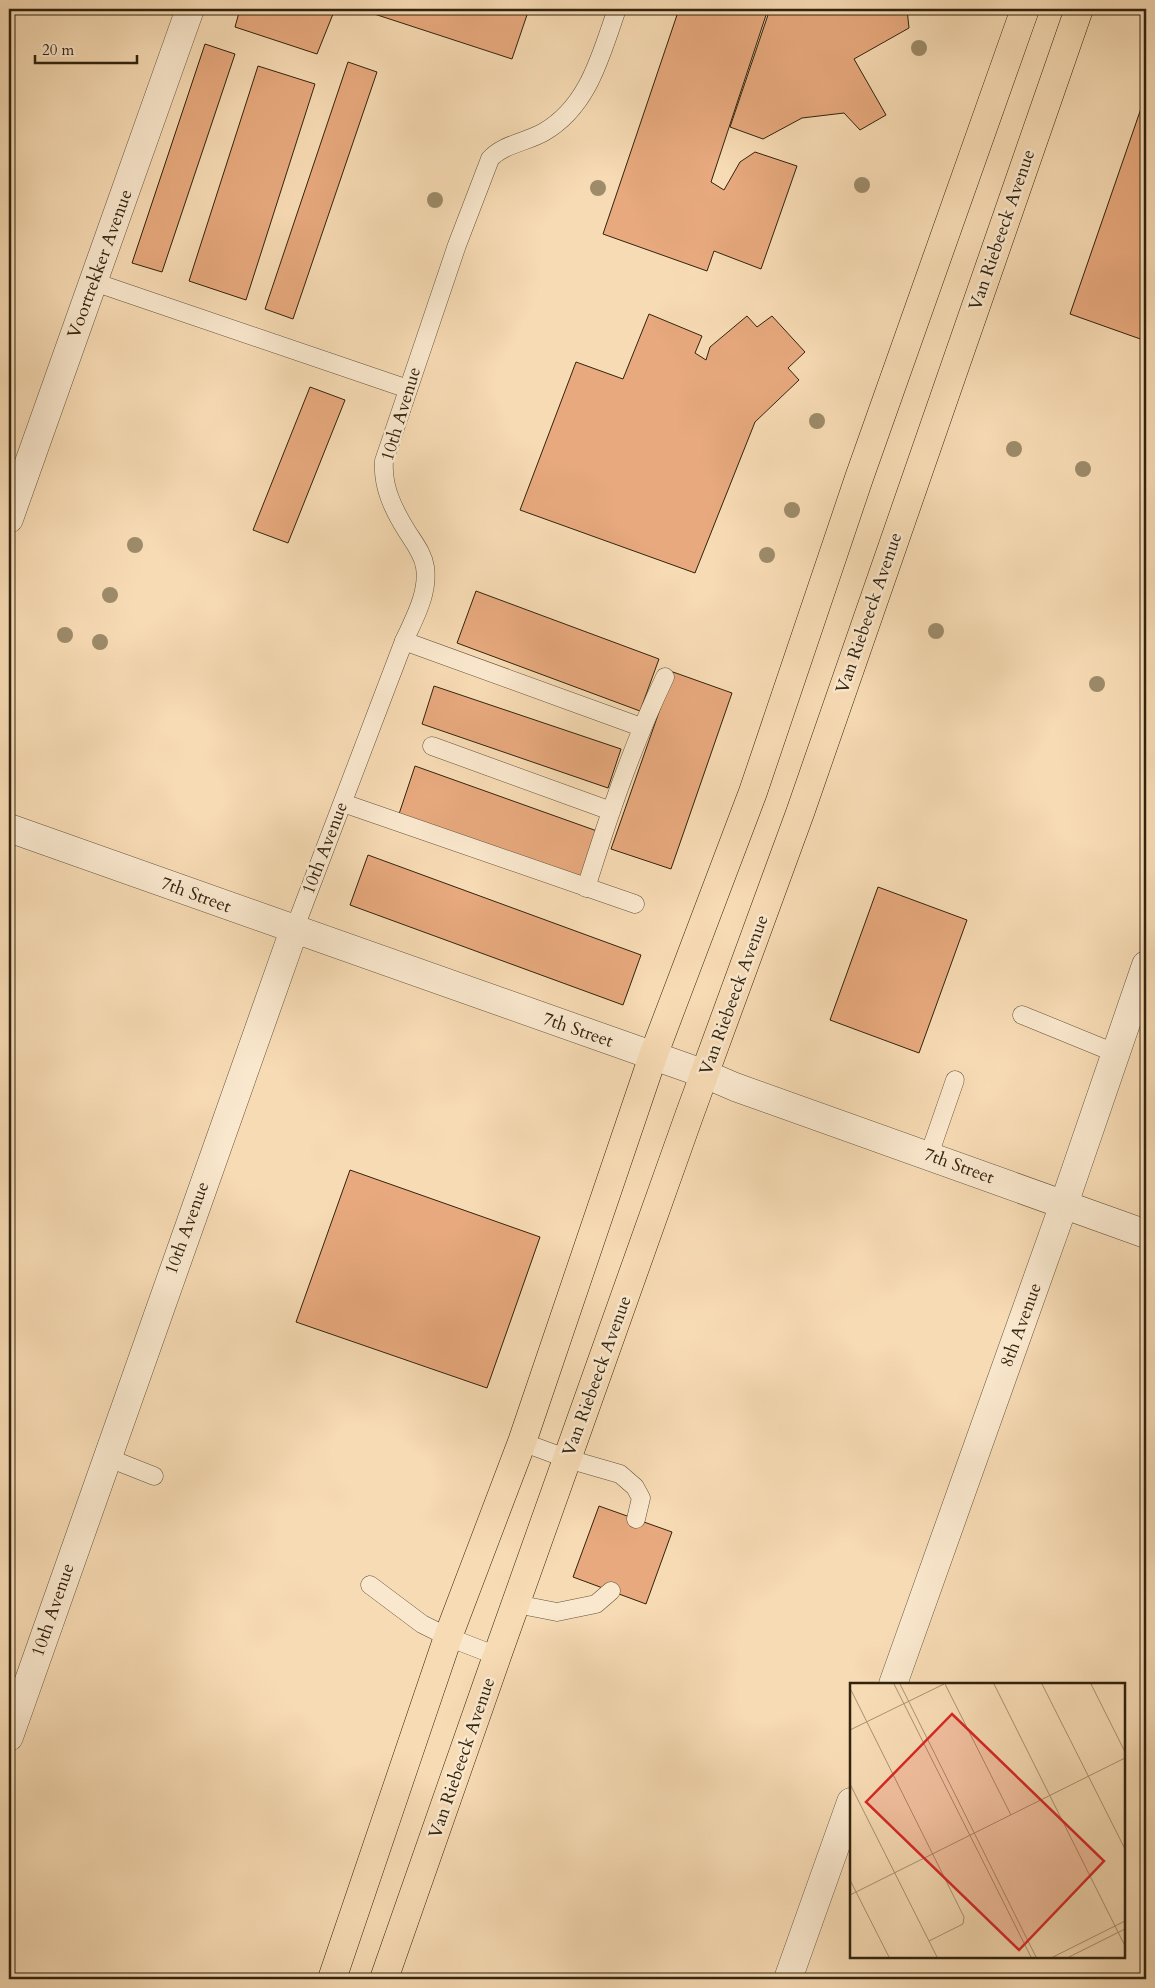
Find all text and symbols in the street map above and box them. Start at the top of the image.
scale bar [35,32,138,64]
text: 20 m [42,40,74,60]
street label: Van Riebeeck Avenue [963,146,1041,314]
street label: Voortrekker Avenue [61,186,139,342]
street label: 10th Avenue [375,364,427,464]
street label: Van Riebeeck Avenue [830,529,908,697]
street label: 10th Avenue [296,798,354,898]
street label: 7th Street [157,871,235,919]
street label: Van Riebeeck Avenue [693,911,775,1079]
street label: 7th Street [539,1006,617,1054]
street label: 7th Street [920,1142,998,1190]
street label: 10th Avenue [159,1178,215,1278]
street label: 8th Avenue [994,1279,1048,1371]
street label: Van Riebeeck Avenue [556,1292,638,1460]
street label: 10th Avenue [25,1560,81,1660]
street label: Van Riebeeck Avenue [423,1674,501,1842]
inset map [850,1683,1125,1958]

